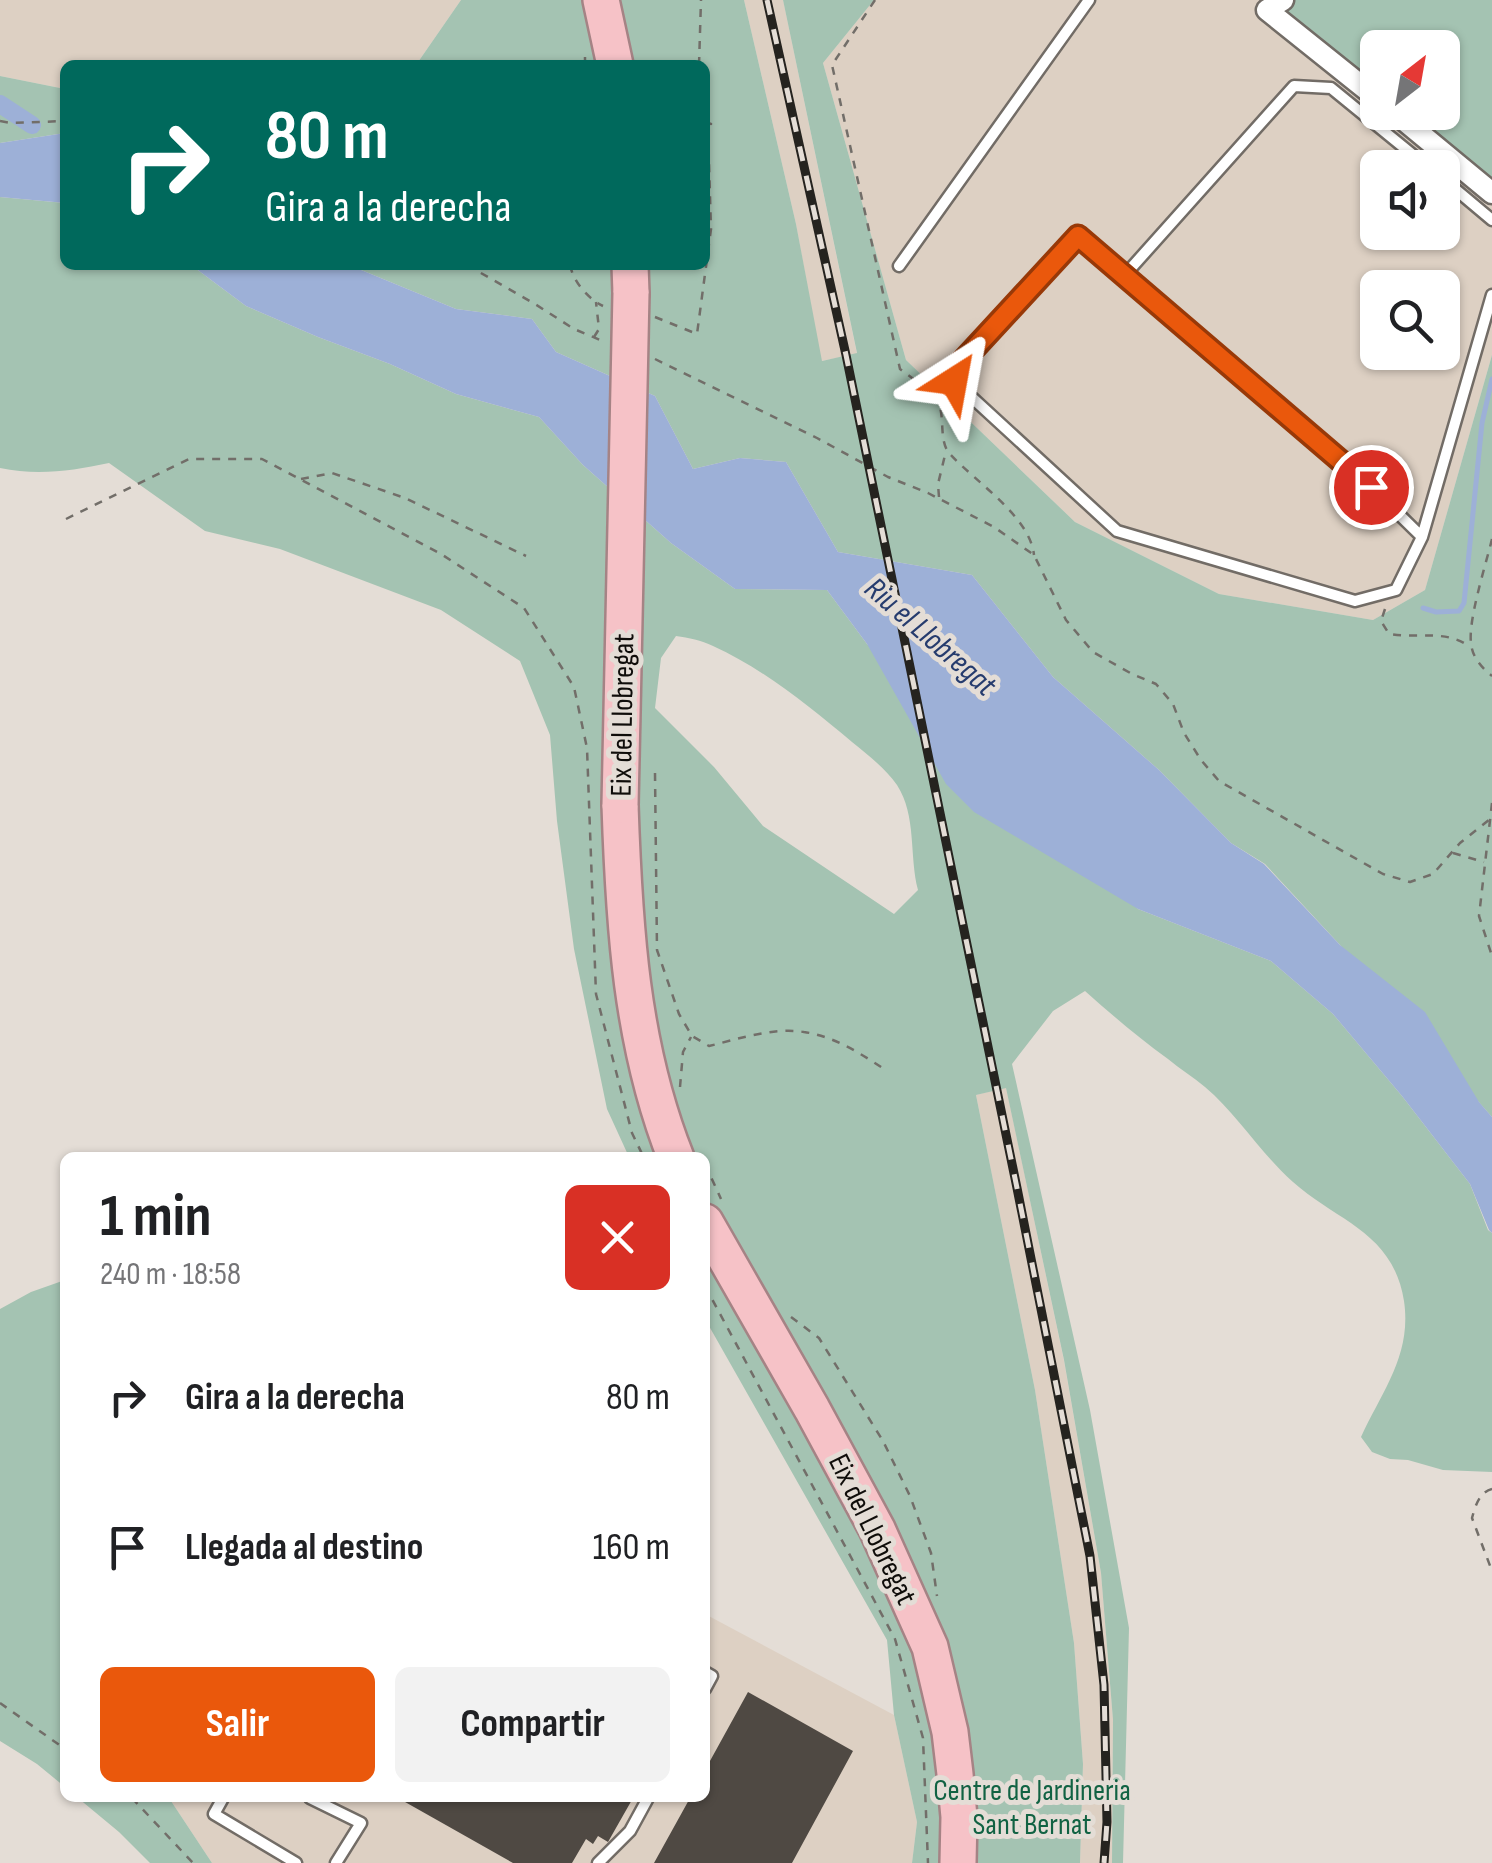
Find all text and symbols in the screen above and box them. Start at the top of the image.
north arrow [1360,30,1460,130]
map controls [1360,30,1460,370]
text: 80 m [265,95,389,179]
icon: right [100,100,230,230]
button: sound [1360,150,1460,250]
text: Gira a la derecha [265,180,512,235]
button: search [1360,270,1460,370]
position arrow [902,329,1006,433]
pin [1329,445,1414,530]
icon: arrive [1344,460,1399,515]
water label: Riu el Llobregat [856,569,1005,706]
street label: Eix del Llobregat [604,633,642,797]
text: 1 min [100,1181,212,1253]
button: close [565,1185,670,1290]
text: 240 m · 18:58 [100,1255,241,1294]
icon: right [100,1370,155,1425]
text: Gira a la derecha [185,1375,405,1420]
text: 80 m [606,1375,670,1420]
street label: Eix del Llobregat [820,1448,924,1611]
icon: arrive [100,1520,155,1575]
text: Llegada al destino [185,1525,423,1570]
text: 160 m [593,1525,670,1570]
button: Salir [100,1667,375,1782]
button: Compartir [395,1667,670,1782]
park label: Centre de Jardineria Sant Bernat [933,1773,1131,1843]

